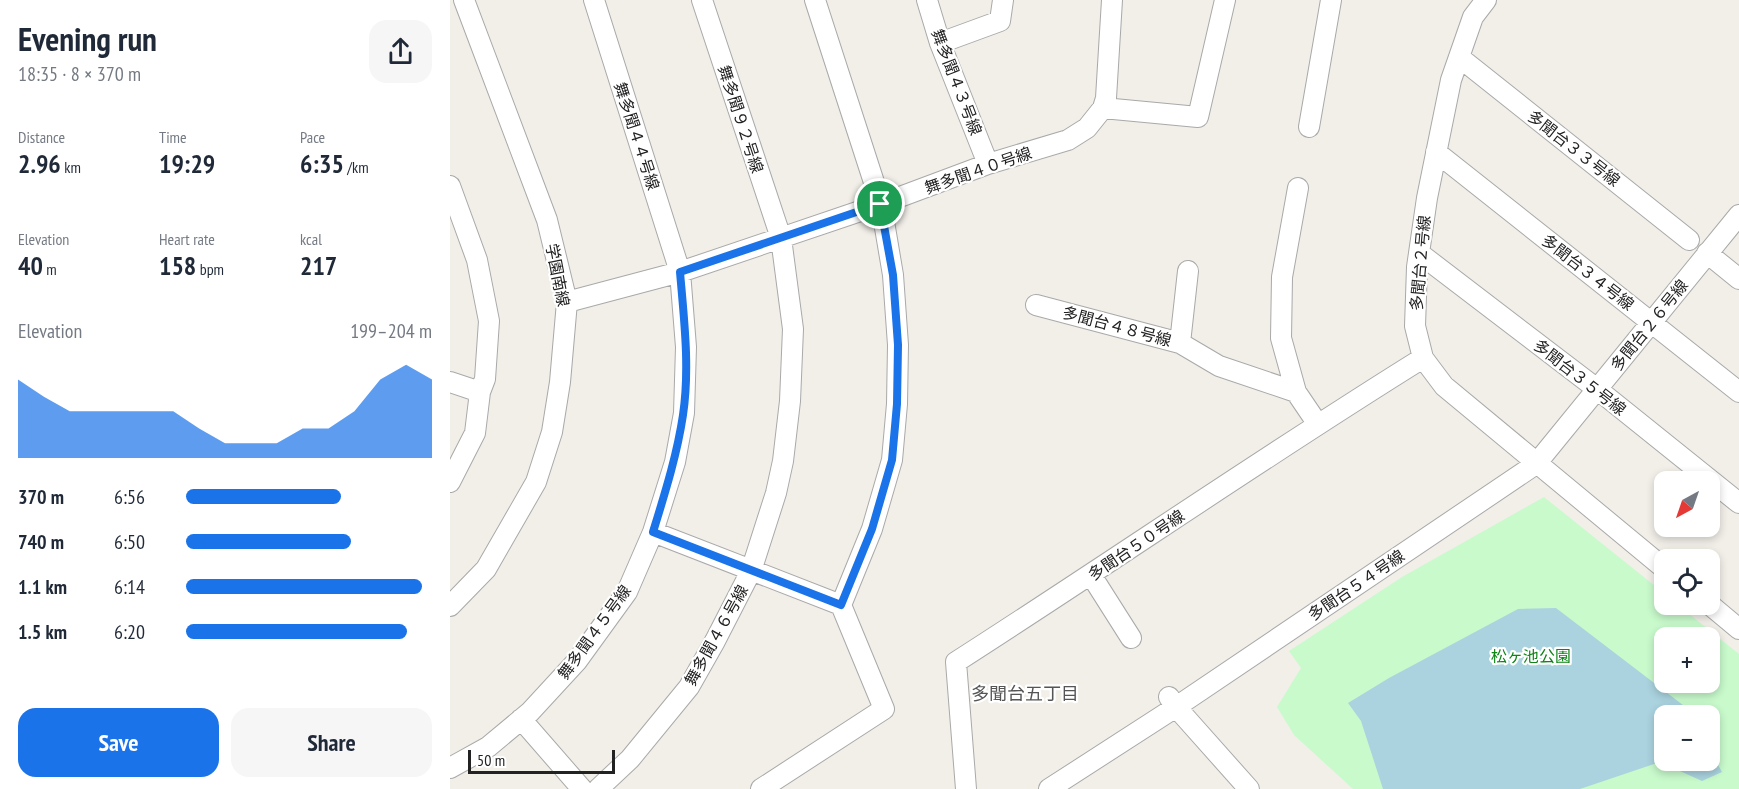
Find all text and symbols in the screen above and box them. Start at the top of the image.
text: Evening run [18,17,157,60]
button: share [369,20,432,83]
street label: 舞多聞４３号線 [928,26,986,138]
text: 18:35 · 8 × 370 m [18,61,141,87]
street label: 舞多聞９２号線 [714,63,768,175]
street label: 舞多聞４４号線 [610,80,664,192]
street label: 多聞台３３号線 [1524,106,1624,190]
text: Distance [18,127,65,147]
text: Time [159,127,187,147]
text: Pace [300,127,325,147]
street label: 舞多聞４０号線 [922,142,1034,198]
text: 2.96 [18,147,61,180]
text: 19:29 [159,147,215,180]
text: 6:35 [300,147,344,180]
text: km [61,157,81,177]
text: /km [344,157,369,177]
pin [854,178,905,229]
icon: arrive [863,187,896,220]
street label: 多聞台２号線 [1406,214,1434,312]
text: Elevation [18,229,69,249]
text: Heart rate [159,229,215,249]
text: kcal [300,229,322,249]
street label: 多聞台３４号線 [1538,230,1638,314]
street label: 学園南線 [542,242,574,308]
text: 40 [18,249,43,282]
text: 158 [159,249,196,282]
text: 217 [300,249,337,282]
text: m [43,259,57,279]
text: bpm [196,259,224,279]
street label: 多聞台２６号線 [1606,275,1692,375]
street label: 多聞台４８号線 [1060,302,1174,350]
text: Elevation [18,318,82,344]
text: 199–204 m [350,318,432,344]
street label: 多聞台３５号線 [1530,335,1630,419]
north arrow [1654,471,1720,537]
map controls [1654,471,1720,771]
text: 370 m [18,484,64,510]
text: 6:56 [114,484,145,510]
street label: 多聞台５０号線 [1084,505,1188,585]
text: 740 m [18,529,64,555]
text: 6:50 [114,529,145,555]
street label: 多聞台５４号線 [1304,545,1408,625]
button: locate [1654,549,1720,615]
text: 1.1 km [18,574,67,600]
text: 6:14 [114,574,145,600]
street label: 舞多聞４５号線 [553,581,635,683]
street label: 舞多聞４６号線 [680,581,752,689]
text: 1.5 km [18,619,67,645]
text: 6:20 [114,619,145,645]
button: + [1654,627,1720,693]
park label: 松ヶ池公園 [1491,646,1571,666]
district label: 多聞台五丁目 [971,682,1079,705]
button: − [1654,705,1720,771]
button: Save [18,708,219,777]
button: Share [231,708,432,777]
scale bar [468,747,615,774]
text: 50 m [477,750,505,770]

